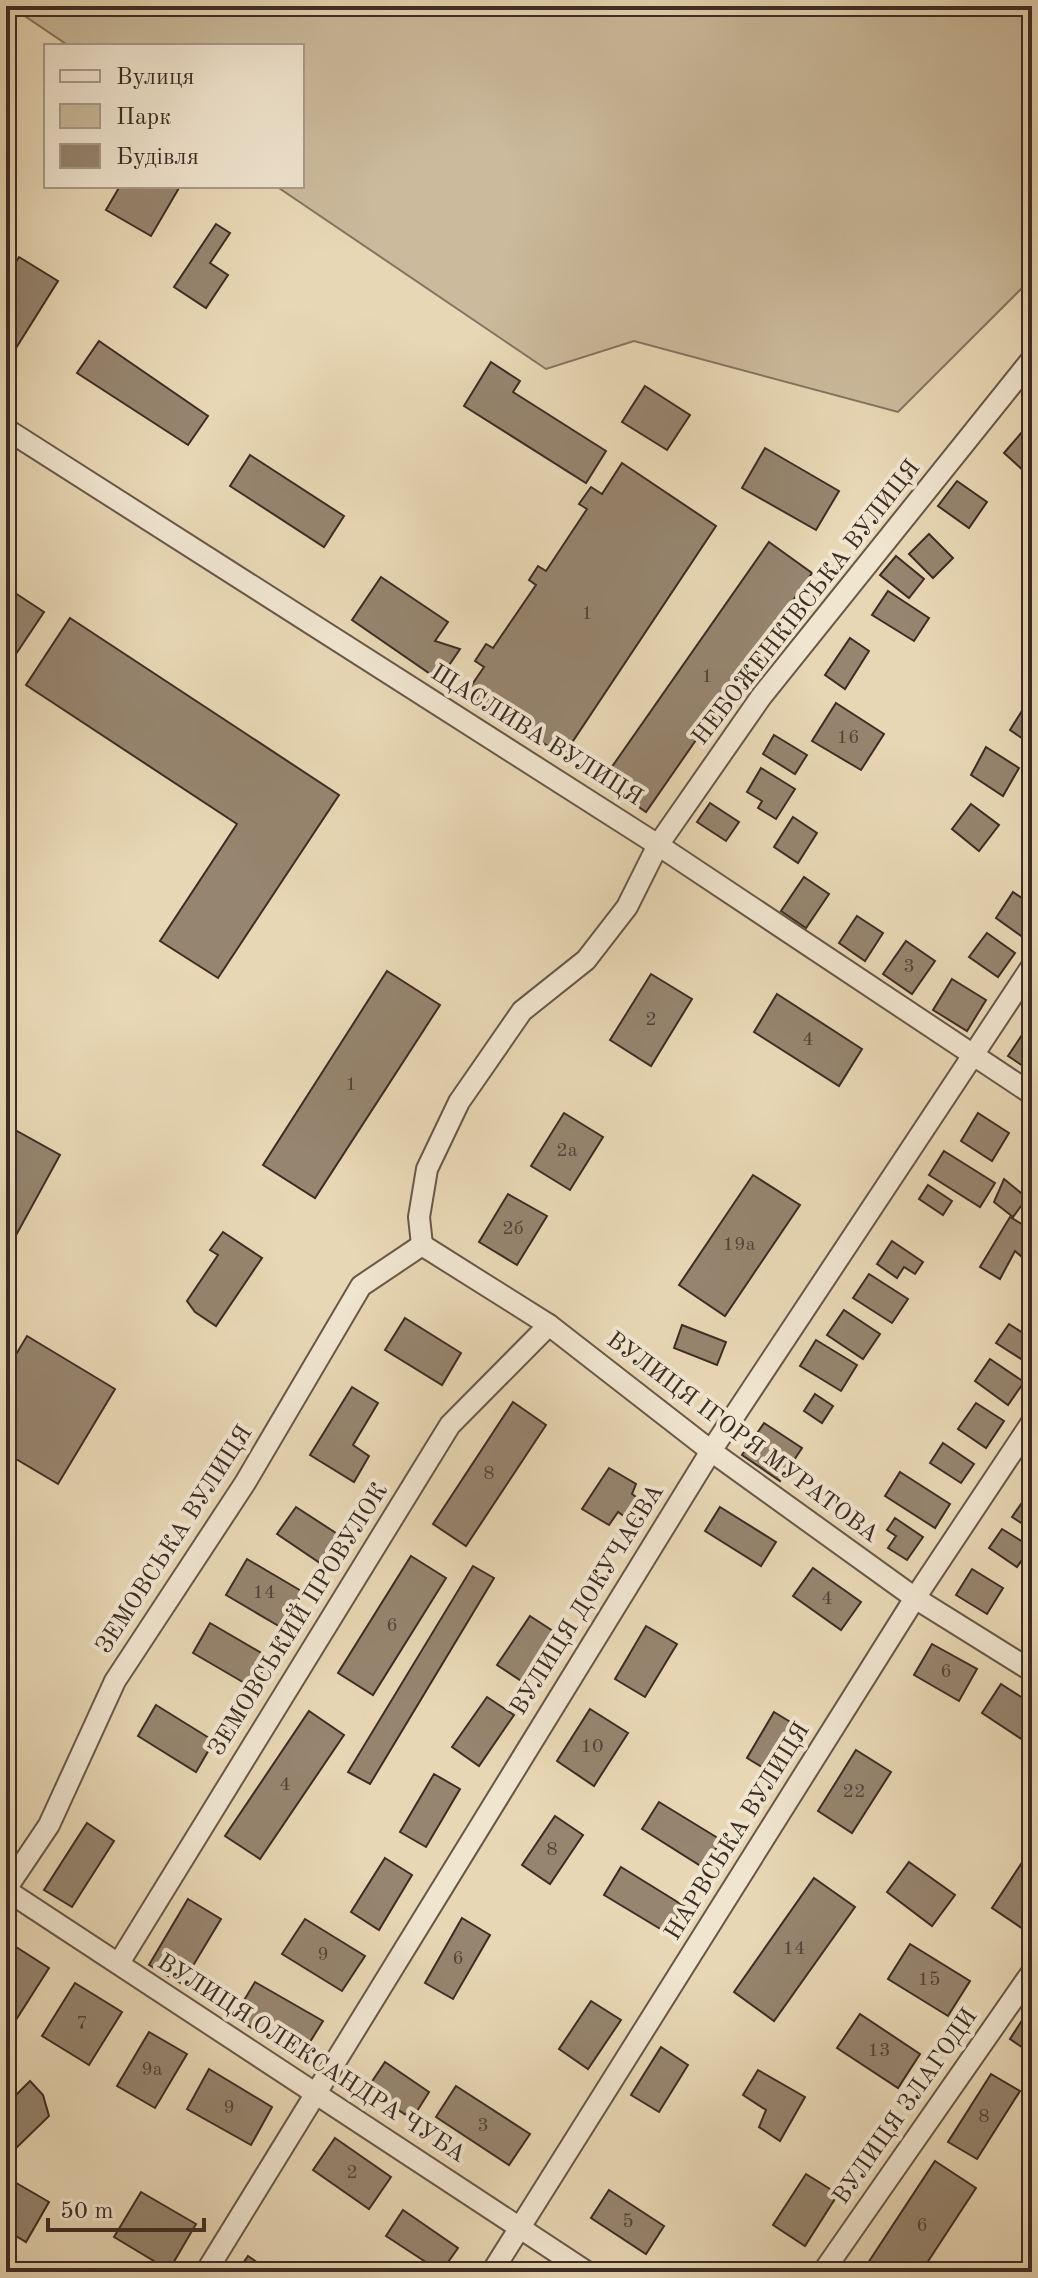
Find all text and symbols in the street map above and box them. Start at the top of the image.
legend [44,44,304,188]
text: Вулиця [116,66,195,90]
text: Парк [116,106,171,130]
text: Будівля [116,146,199,170]
street label: НЕБОЖЕНКІВСЬКА ВУЛИЦЯ [689,456,925,750]
house number: 1 [581,604,593,624]
street label: ЩАСЛИВА ВУЛИЦЯ [426,661,646,811]
house number: 1 [701,667,713,687]
house number: 16 [836,728,860,748]
house number: 3 [903,957,915,977]
house number: 2 [645,1010,657,1030]
house number: 4 [802,1030,814,1050]
house number: 1 [345,1075,357,1095]
house number: 2а [556,1141,578,1161]
house number: 2б [502,1219,524,1239]
house number: 19а [722,1235,756,1255]
street label: ВУЛИЦЯ ІГОРЯ МУРАТОВА [602,1328,882,1548]
street label: ЗЕМОВСЬКА ВУЛИЦЯ [92,1422,258,1658]
house number: 8 [483,1464,495,1484]
street label: ЗЕМОВСЬКИЙ ПРОВУЛОК [201,1477,393,1761]
street label: ВУЛИЦЯ ДОКУЧАЄВА [507,1480,669,1720]
house number: 14 [252,1583,276,1603]
house number: 4 [821,1589,833,1609]
house number: 6 [386,1616,398,1636]
house number: 6 [940,1662,952,1682]
street label: НАРВСЬКА ВУЛИЦЯ [661,1719,815,1945]
house number: 10 [580,1737,604,1757]
house number: 4 [279,1775,291,1795]
house number: 22 [842,1782,866,1802]
house number: 8 [546,1840,558,1860]
house number: 14 [782,1939,806,1959]
house number: 9 [317,1945,329,1965]
house number: 6 [452,1949,464,1969]
street label: ВУЛИЦЯ ОЛЕКСАНДРА ЧУБА [153,1950,469,2168]
house number: 15 [917,1970,941,1990]
street label: ВУЛИЦЯ ЗЛАГОДИ [829,2005,983,2209]
house number: 7 [76,2014,88,2034]
house number: 13 [867,2041,891,2061]
house number: 9а [141,2060,163,2080]
house number: 9 [223,2098,235,2118]
house number: 8 [978,2107,990,2127]
house number: 3 [477,2116,489,2136]
house number: 2 [346,2163,358,2183]
scale bar [48,2182,204,2232]
text: 50 m [60,2200,114,2224]
house number: 5 [622,2212,634,2232]
house number: 6 [916,2216,928,2236]

